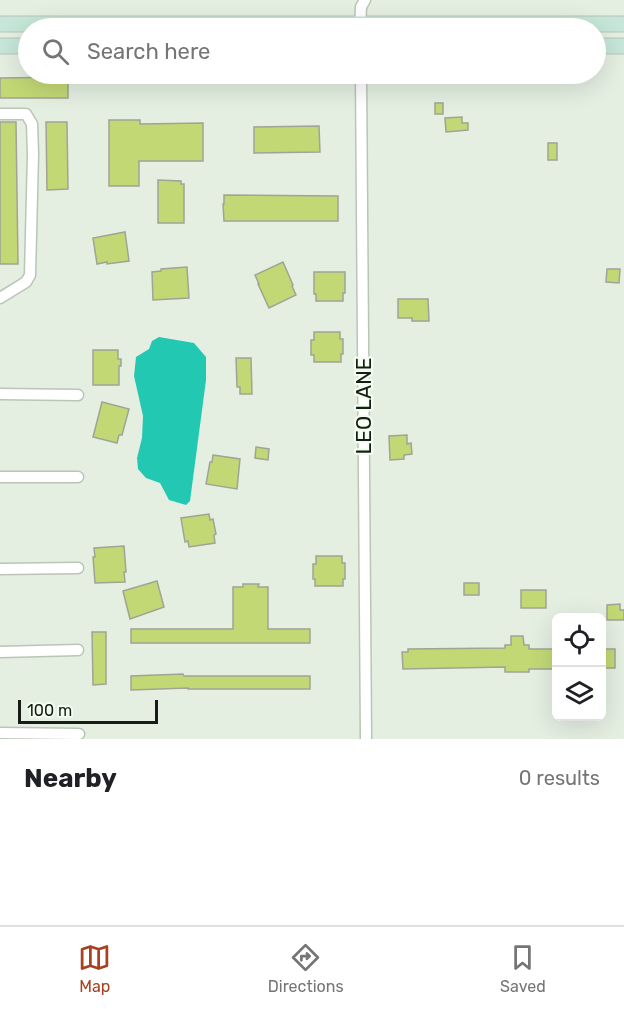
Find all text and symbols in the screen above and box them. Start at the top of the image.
search box [18,18,606,84]
icon: search [39,35,72,68]
text: Search here [87,38,210,65]
street label: LEO LANE [351,358,376,455]
map controls [552,613,606,721]
button: locate [552,613,606,667]
button: layers [552,667,606,721]
scale bar [18,697,158,724]
text: 100 m [27,701,72,720]
text: Nearby [24,763,117,794]
text: 0 results [519,766,600,790]
tab: Map [78,941,111,996]
tab: Directions [268,941,344,996]
tab: Saved [500,941,546,996]

